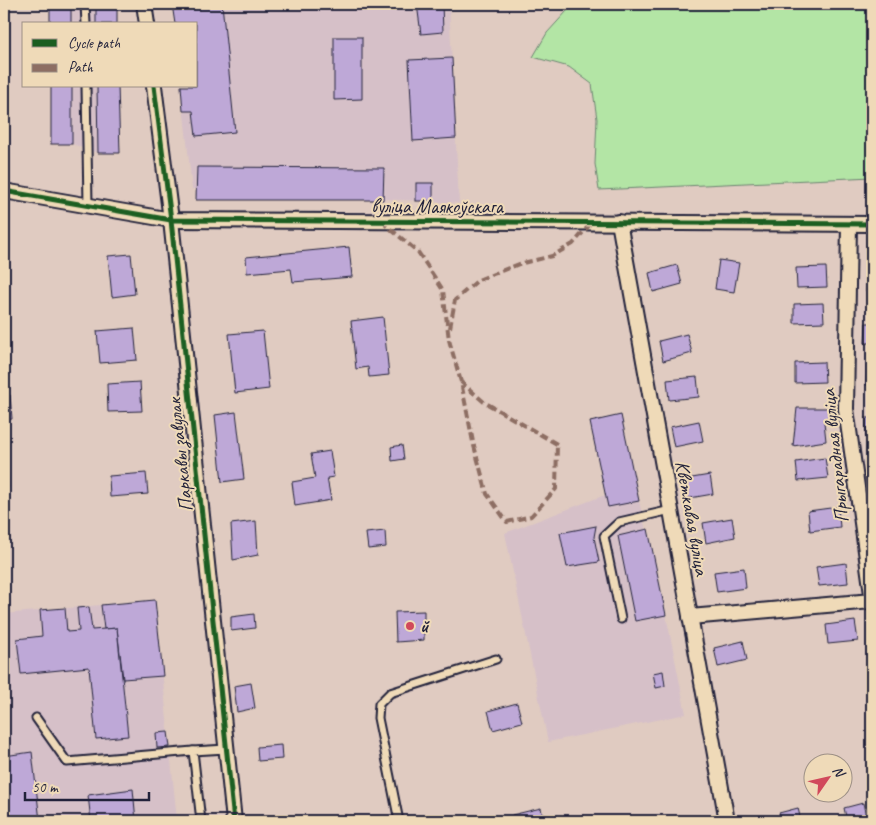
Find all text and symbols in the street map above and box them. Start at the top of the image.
legend [22,22,198,88]
text: Cycle path [68,34,120,53]
text: Path [68,58,94,77]
street label: вуліца Маякоўскага [371,194,505,219]
street label: Прыгарадная вуліца [815,387,854,524]
street label: Паркавы завулак [161,395,199,513]
street label: Кветкавая вуліца [670,459,715,579]
place label: й [420,614,430,639]
marker: й [404,620,416,632]
north arrow [804,752,854,802]
text: N [829,763,849,781]
scale bar [25,770,149,802]
text: 50 m [32,778,59,797]

